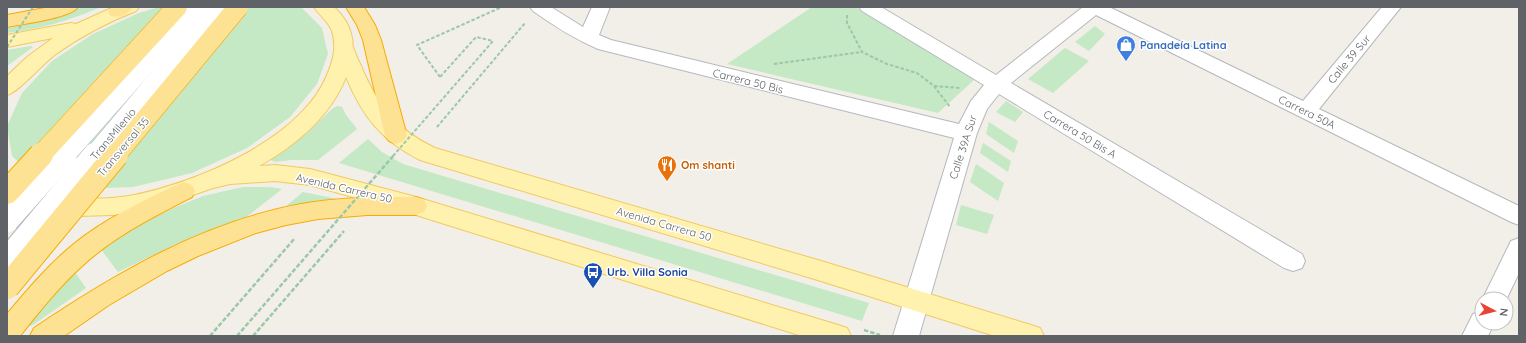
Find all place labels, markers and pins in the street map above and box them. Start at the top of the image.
shop icon: Panadeía Latina [1115,34,1137,62]
place label: Panadeía Latina [1140,38,1227,52]
restaurant icon: Om shanti [656,154,678,182]
place label: Om shanti [681,158,735,172]
bus stop icon: Urb. Villa Sonia [582,261,604,289]
place label: Urb. Villa Sonia [607,265,688,279]

